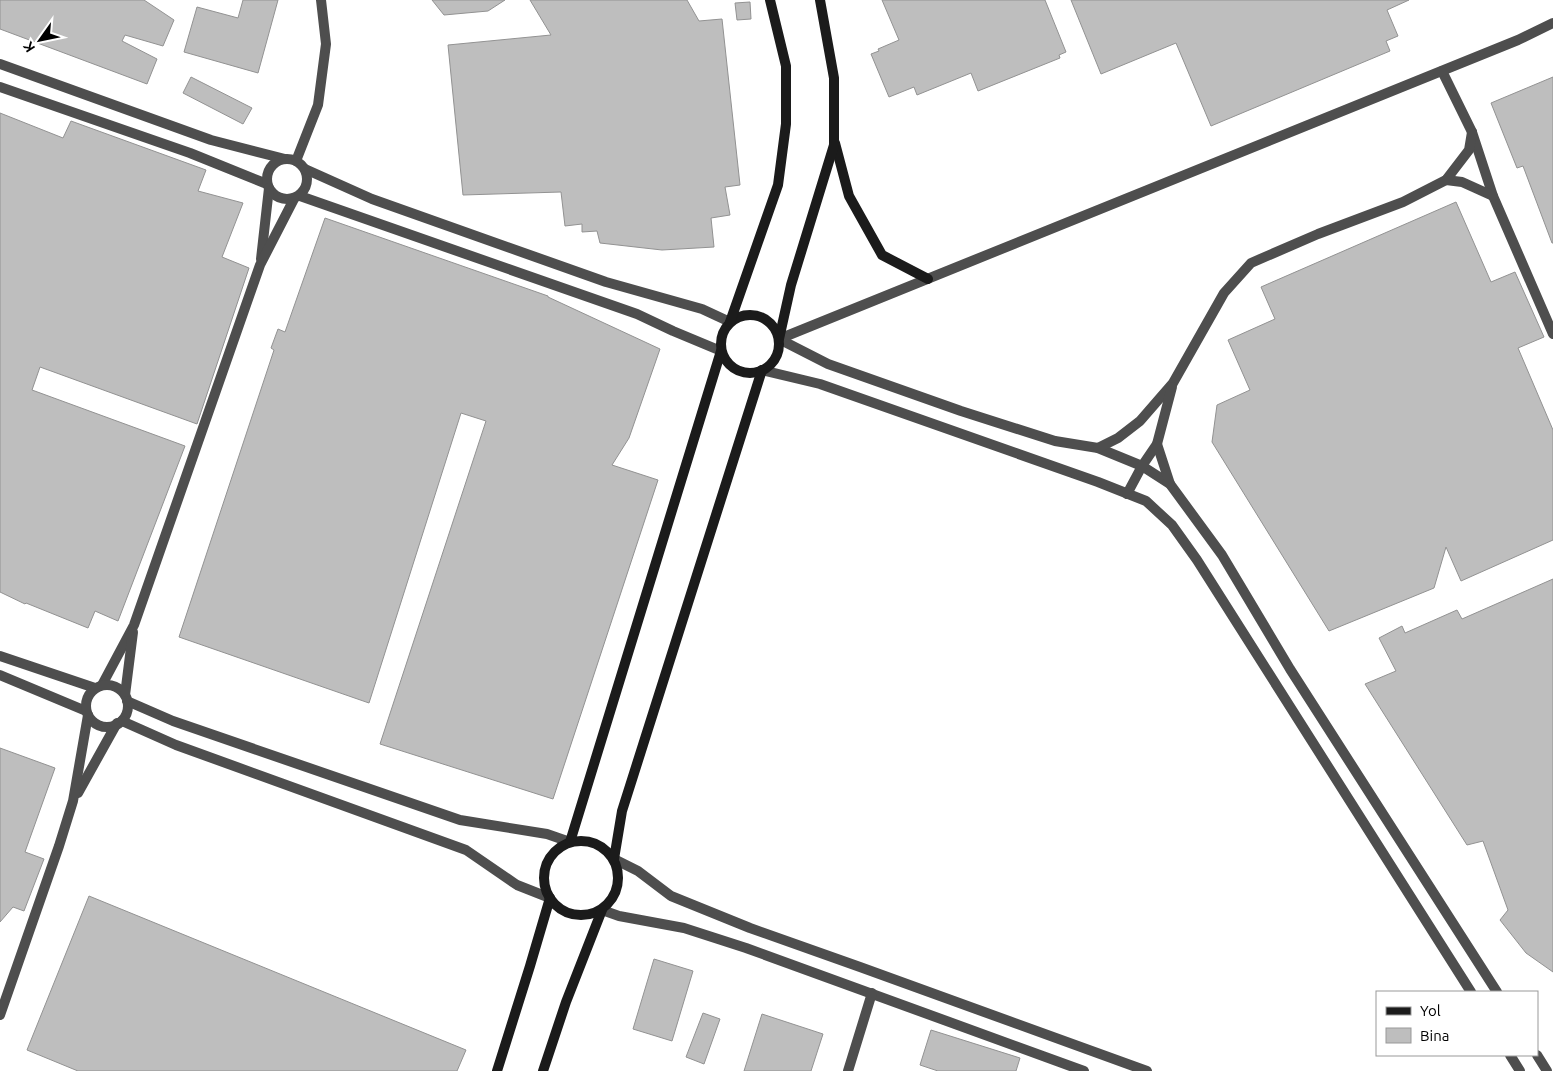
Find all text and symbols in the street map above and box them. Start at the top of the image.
north arrow [15,15,65,65]
text: K [19,38,38,55]
legend [1376,991,1538,1056]
text: Yol [1420,1002,1441,1019]
text: Bina [1420,1027,1449,1044]

